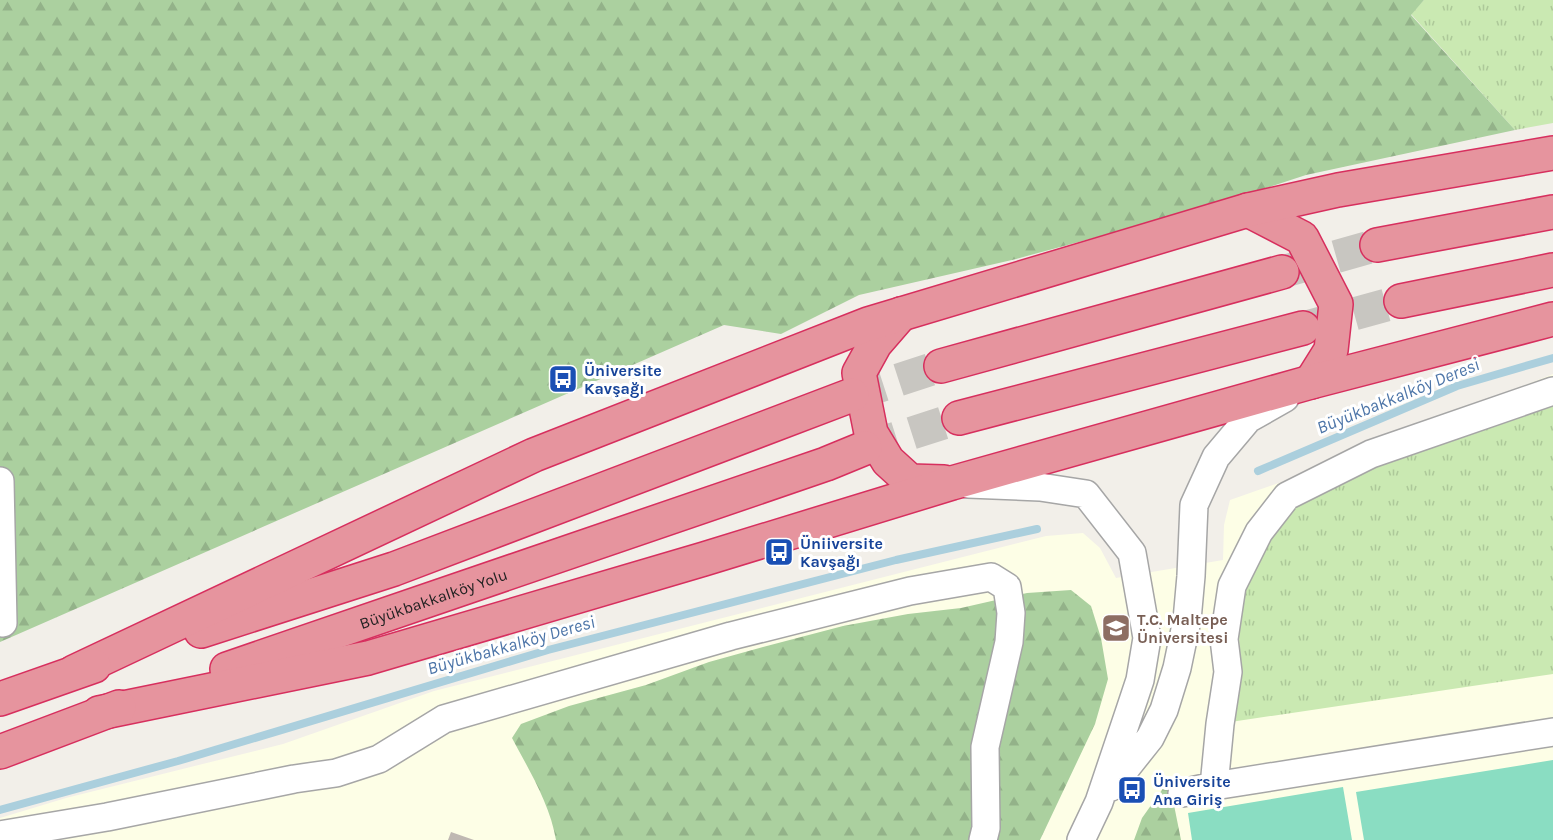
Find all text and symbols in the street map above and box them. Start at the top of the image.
water label: Büyükbakkalköy Deresi [1313,353,1483,439]
place label: Üniversite Kavşağı [584,361,662,398]
bus stop icon: Üniversite Kavşağı [547,363,579,395]
place label: Üniiversite Kavşağı [800,534,883,571]
bus stop icon: Üniiversite Kavşağı [763,536,795,568]
street label: Büyükbakkalköy Yolu [357,564,510,633]
water label: Büyükbakkalköy Deresi [424,610,598,680]
place label: T.C. Maltepe Üniversitesi [1137,610,1229,647]
school or university icon: T.C. Maltepe Üniversitesi [1100,612,1132,644]
place label: Üniversite Ana Giriş [1153,772,1231,809]
bus stop icon: Üniversite Ana Giriş [1116,774,1148,806]

